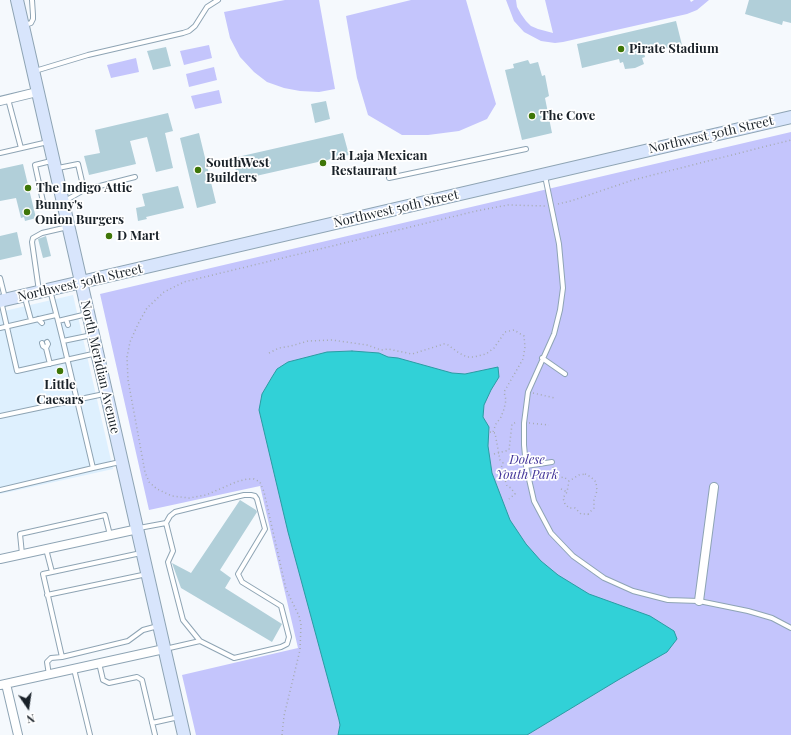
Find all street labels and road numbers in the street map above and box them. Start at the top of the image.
street label: Northwest 50th Street [647,113,775,157]
street label: Northwest 50th Street [332,187,460,231]
street label: Northwest 50th Street [16,261,144,305]
street label: North Meridian Avenue [77,299,123,435]

